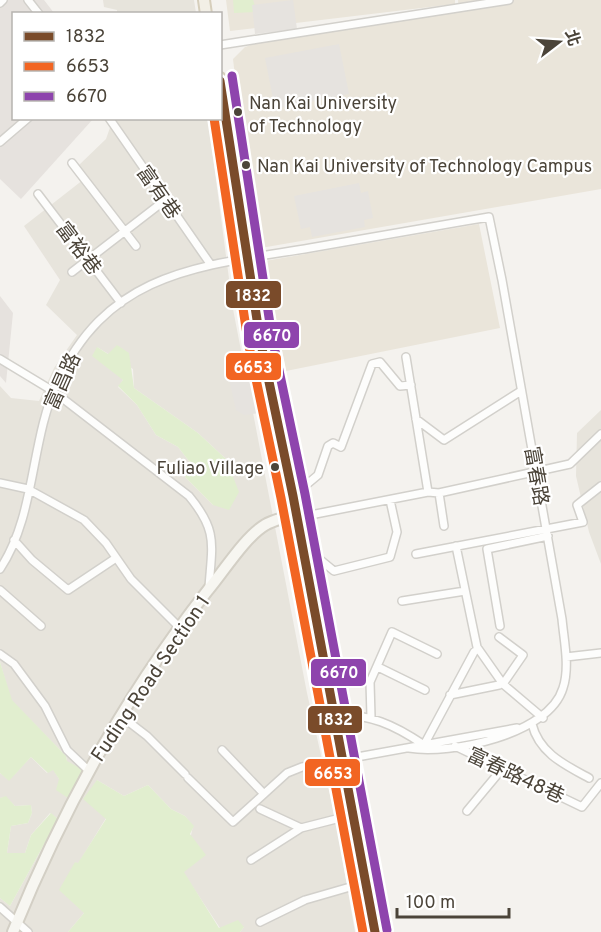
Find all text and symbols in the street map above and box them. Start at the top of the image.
legend [12,12,222,120]
north arrow [529,12,589,72]
text: 1832 [66,26,105,49]
text: 北 [560,28,583,49]
text: 6653 [66,56,110,79]
text: 6670 [66,86,108,109]
place label: Nan Kai University of Technology [249,93,397,139]
marker: Nan Kai University of Technology [232,106,244,118]
place label: Nan Kai University of Technology Campus [257,156,592,179]
marker: Nan Kai University of Technology Campus [240,159,252,171]
street label: 富有巷 [130,161,185,225]
street label: 富裕巷 [49,217,106,281]
line badge: 1832 [225,280,282,309]
text: 1832 [235,287,271,307]
line badge: 6670 [243,321,300,349]
text: 6670 [253,327,291,347]
street label: 富昌路 [40,349,88,415]
line badge: 6653 [225,352,282,381]
text: 6653 [233,359,273,379]
street label: 富春路 [517,445,553,508]
place label: Fuliao Village [157,458,264,481]
marker: Fuliao Village [269,461,281,473]
street label: Fuding Road Section 1 [86,591,217,768]
line badge: 6670 [310,658,367,687]
text: 6670 [320,664,358,684]
line badge: 1832 [307,705,363,734]
text: 1832 [317,711,353,731]
street label: 富春路48巷 [462,743,568,811]
line badge: 6653 [304,758,361,787]
text: 6653 [313,765,353,785]
scale bar [397,881,510,919]
text: 100 m [406,892,455,915]

